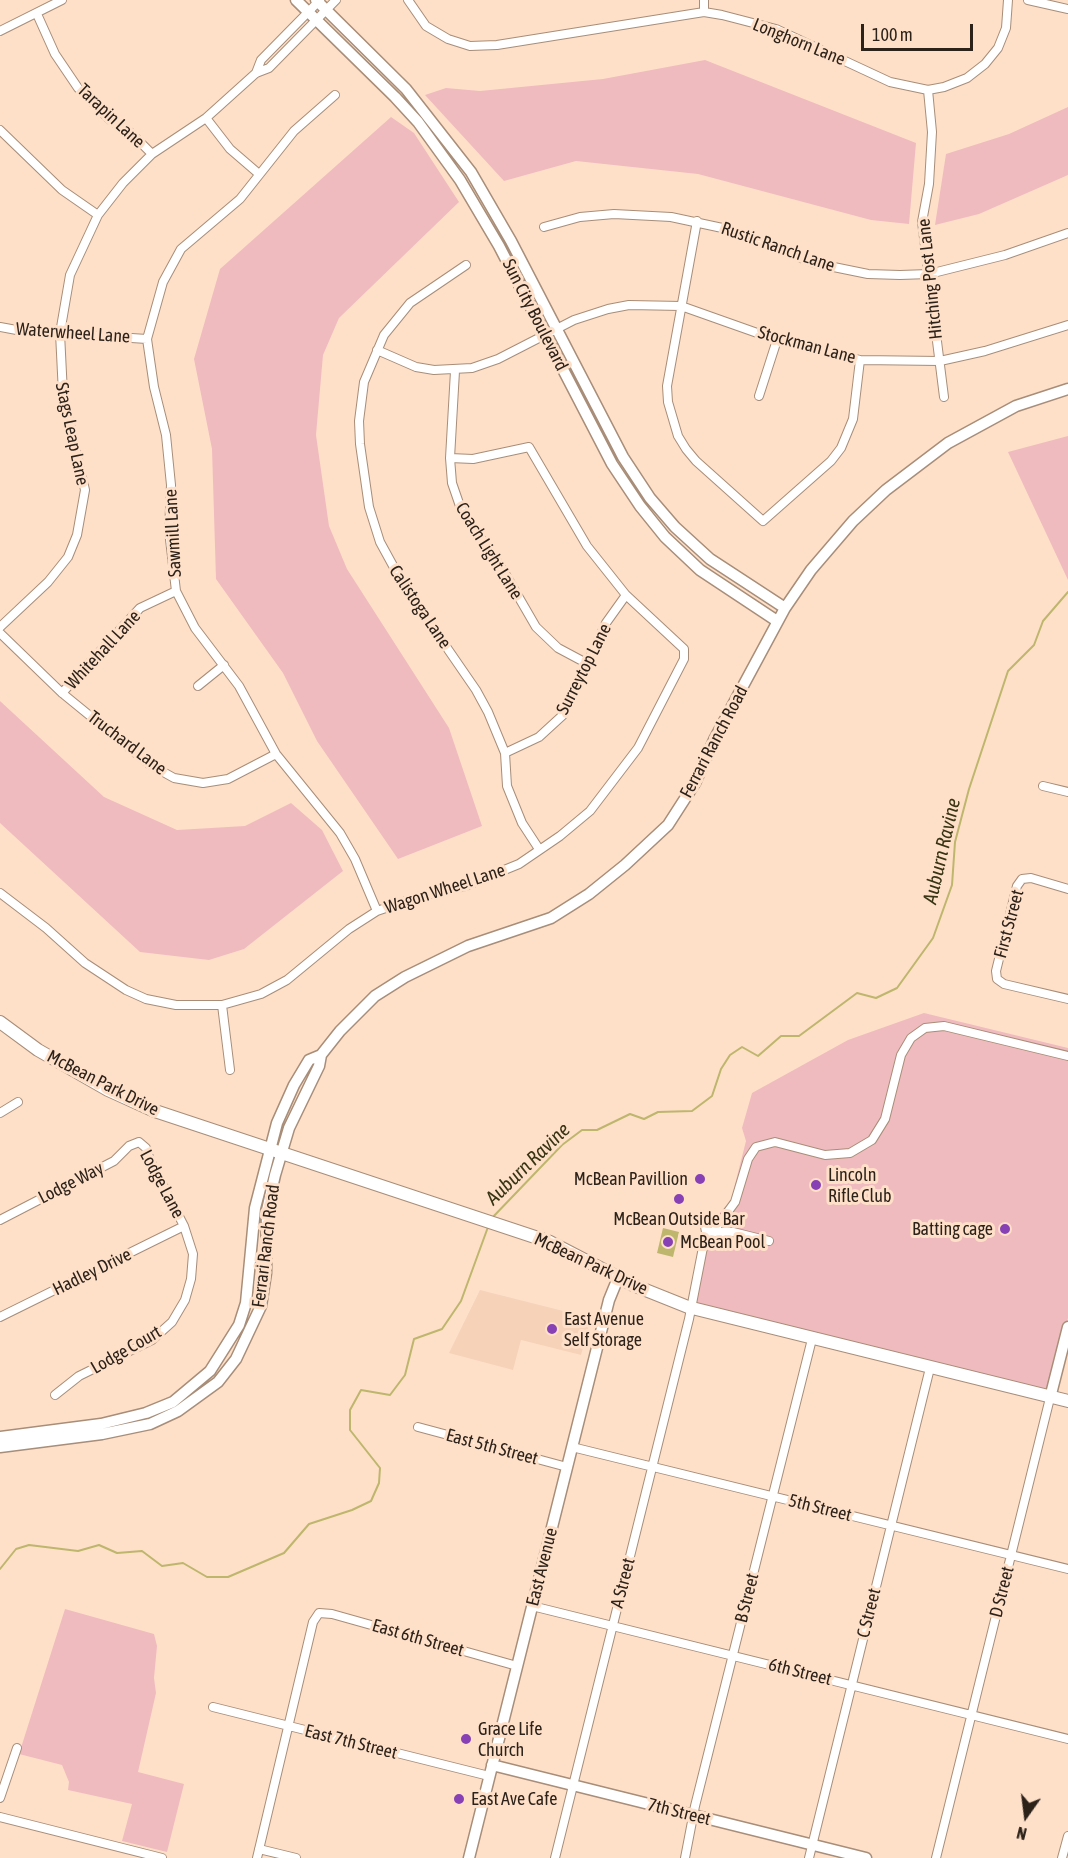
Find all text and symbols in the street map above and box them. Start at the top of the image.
scale bar [864,12,976,50]
street label: Longhorn Lane [750,14,848,70]
text: 100 m [872,24,913,45]
street label: Tarapin Lane [73,79,149,153]
street label: Rustic Ranch Lane [718,217,838,277]
street label: Hitching Post Lane [913,217,947,341]
street label: Sun City Boulevard [498,256,572,374]
street label: Waterwheel Lane [15,318,131,348]
street label: Stockman Lane [756,322,858,368]
street label: Stags Leap Lane [51,381,93,487]
street label: Sawmill Lane [160,488,186,578]
street label: Coach Light Lane [451,499,527,603]
street label: Calistoga Lane [384,561,456,653]
street label: Whitehall Lane [61,606,145,694]
street label: Surreytop Lane [552,620,616,718]
street label: Ferrari Ranch Road [675,682,753,802]
street label: Truchard Lane [83,706,171,780]
water label: Auburn Ravine [918,796,966,906]
street label: Wagon Wheel Lane [382,859,508,919]
street label: First Street [989,887,1029,961]
street label: McBean Park Drive [44,1046,162,1120]
water label: Auburn Ravine [481,1118,575,1210]
street label: Lodge Lane [135,1146,189,1222]
street label: Lodge Way [35,1157,107,1209]
place label: Lincoln Rifle Club [828,1164,891,1206]
place label: McBean Pavillion [574,1168,688,1190]
marker: McBean Pavillion [693,1172,707,1186]
marker: Lincoln Rifle Club [809,1178,823,1192]
street label: Ferrari Ranch Road [248,1183,284,1309]
marker: McBean Outside Bar [672,1192,686,1206]
place label: McBean Outside Bar [613,1208,745,1230]
place label: Batting cage [912,1218,993,1240]
marker: Batting cage [998,1222,1012,1236]
street label: McBean Park Drive [531,1228,651,1300]
place label: McBean Pool [680,1231,765,1253]
marker: McBean Pool [661,1235,675,1249]
street label: Hadley Drive [49,1244,135,1300]
place label: East Avenue Self Storage [564,1308,644,1350]
street label: Lodge Court [87,1321,165,1379]
marker: East Avenue Self Storage [545,1322,559,1336]
street label: East 5th Street [444,1424,540,1470]
street label: 5th Street [786,1490,854,1526]
street label: East Avenue [522,1526,562,1608]
street label: A Street [606,1556,640,1610]
street label: D Street [985,1564,1019,1620]
street label: B Street [730,1571,764,1625]
street label: C Street [852,1586,886,1640]
street label: East 6th Street [370,1615,466,1661]
street label: 6th Street [766,1654,834,1690]
place label: Grace Life Church [478,1718,542,1760]
street label: East 7th Street [303,1720,399,1764]
marker: Grace Life Church [459,1732,473,1746]
north arrow [996,1786,1056,1846]
place label: East Ave Cafe [471,1788,557,1810]
marker: East Ave Cafe [452,1792,466,1806]
street label: 7th Street [645,1794,713,1830]
text: N [1015,1824,1028,1843]

